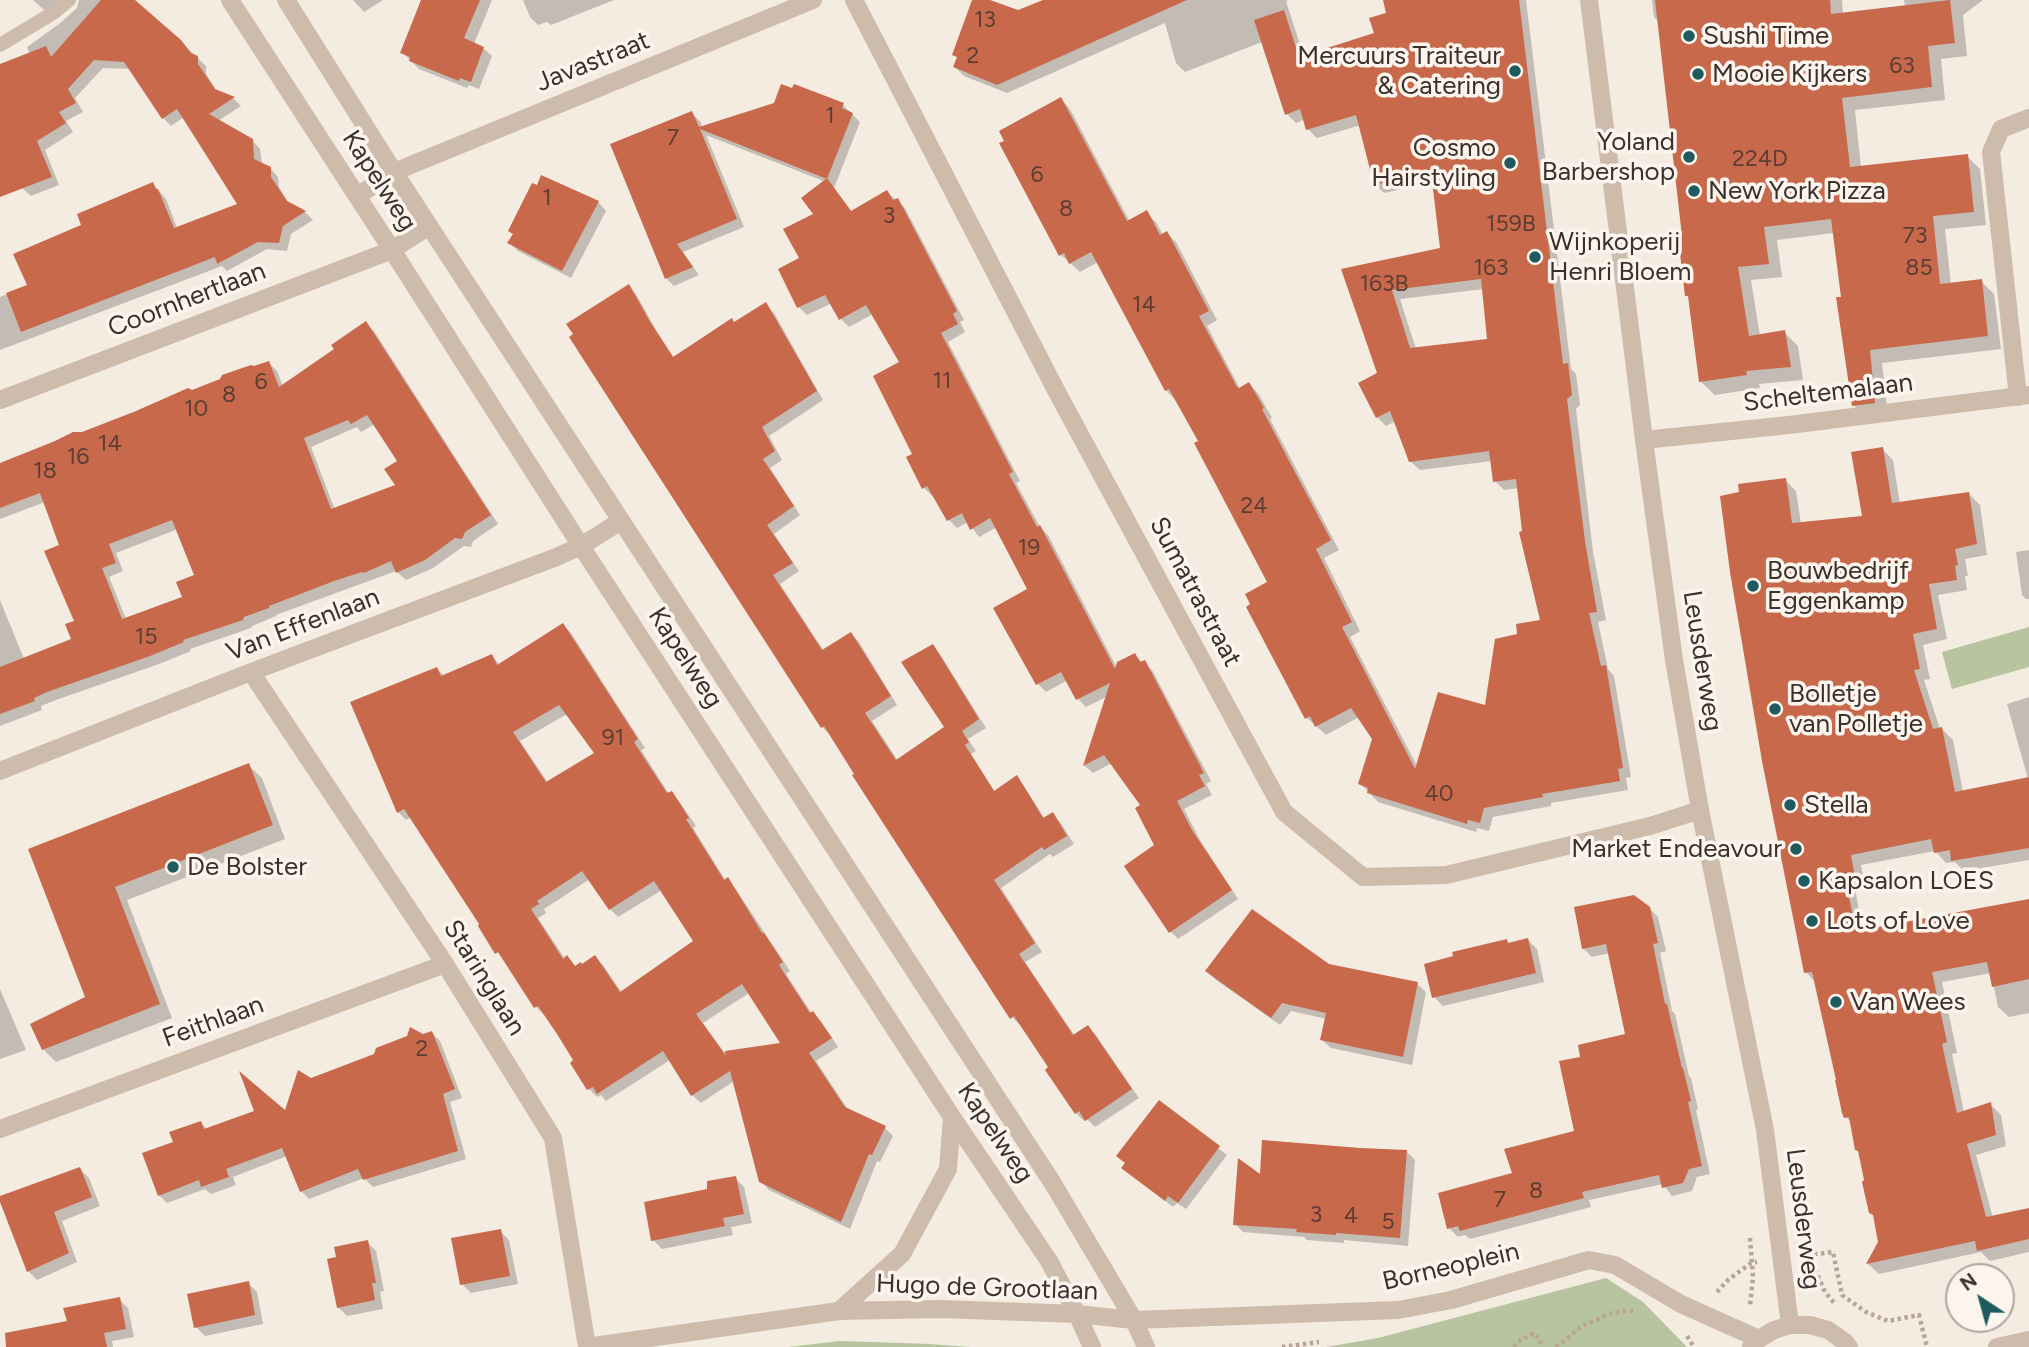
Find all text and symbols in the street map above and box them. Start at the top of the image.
house number: 13 [974,6,996,34]
place label: Sushi Time [1703,20,1829,52]
street label: Javastraat [532,25,654,99]
marker: Sushi Time [1681,28,1697,44]
place label: Mercuurs Traiteur & Catering [1297,40,1501,102]
house number: 2 [967,42,979,70]
house number: 63 [1889,52,1915,80]
place label: Mooie Kijkers [1712,58,1867,90]
marker: Mercuurs Traiteur & Catering [1507,63,1523,79]
marker: Mooie Kijkers [1690,66,1706,82]
house number: 1 [825,102,835,130]
house number: 7 [667,124,679,152]
street label: Kapelweg [335,125,423,237]
place label: Yoland Barbershop [1542,126,1675,188]
place label: Cosmo Hairstyling [1371,132,1496,194]
house number: 224D [1732,145,1788,173]
marker: Yoland Barbershop [1681,149,1697,165]
marker: Cosmo Hairstyling [1502,155,1518,171]
house number: 6 [1030,161,1044,189]
place label: New York Pizza [1708,175,1886,207]
marker: New York Pizza [1686,183,1702,199]
house number: 1 [542,184,552,212]
house number: 8 [1059,195,1073,223]
house number: 3 [883,202,895,230]
house number: 159B [1486,210,1536,238]
house number: 73 [1903,222,1927,250]
place label: Wijnkoperij Henri Bloem [1549,226,1691,288]
marker: Wijnkoperij Henri Bloem [1527,249,1543,265]
house number: 163 [1473,254,1509,282]
house number: 85 [1905,254,1933,282]
street label: Coornhertlaan [104,256,270,344]
house number: 163B [1359,270,1409,298]
house number: 14 [1132,291,1156,319]
house number: 11 [933,367,951,395]
street label: Scheltemalaan [1741,367,1915,419]
house number: 6 [254,368,268,396]
house number: 8 [222,381,236,409]
house number: 10 [184,395,208,423]
house number: 14 [98,430,122,458]
house number: 16 [67,443,89,471]
house number: 18 [33,457,57,485]
house number: 24 [1240,492,1268,520]
street label: Sumatrastraat [1143,512,1247,672]
house number: 19 [1018,534,1040,562]
place label: Bouwbedrijf Eggenkamp [1767,555,1909,616]
marker: Bouwbedrijf Eggenkamp [1745,578,1761,594]
street label: Van Effenlaan [222,582,384,668]
street label: Leusderweg [1675,588,1729,734]
street label: Kapelweg [641,602,729,714]
house number: 15 [135,623,157,651]
place label: Bolletje van Polletje [1789,678,1923,740]
marker: Bolletje van Polletje [1767,701,1783,717]
house number: 91 [602,724,624,752]
house number: 40 [1424,780,1454,808]
place label: Stella [1804,789,1869,821]
marker: Stella [1782,797,1798,813]
place label: Market Endeavour [1571,833,1782,865]
marker: Market Endeavour [1788,841,1804,857]
place label: De Bolster [187,851,307,883]
marker: De Bolster [165,859,181,875]
place label: Kapsalon LOES [1818,865,1994,897]
marker: Kapsalon LOES [1796,873,1812,889]
place label: Lots of Love [1826,905,1970,937]
marker: Lots of Love [1804,913,1820,929]
street label: Staringlaan [436,914,532,1042]
place label: Van Wees [1850,986,1966,1018]
street label: Feithlaan [158,989,268,1055]
marker: Van Wees [1828,994,1844,1010]
house number: 2 [416,1035,428,1063]
street label: Kapelweg [950,1077,1040,1189]
street label: Leusderweg [1779,1147,1827,1291]
house number: 8 [1529,1177,1543,1205]
house number: 7 [1494,1186,1506,1214]
house number: 3 [1310,1201,1322,1229]
house number: 4 [1344,1202,1358,1230]
house number: 5 [1381,1208,1395,1236]
street label: Borneoplein [1380,1236,1522,1298]
north arrow [1945,1263,2015,1333]
street label: Hugo de Grootlaan [876,1269,1098,1307]
text: N [1956,1269,1981,1296]

